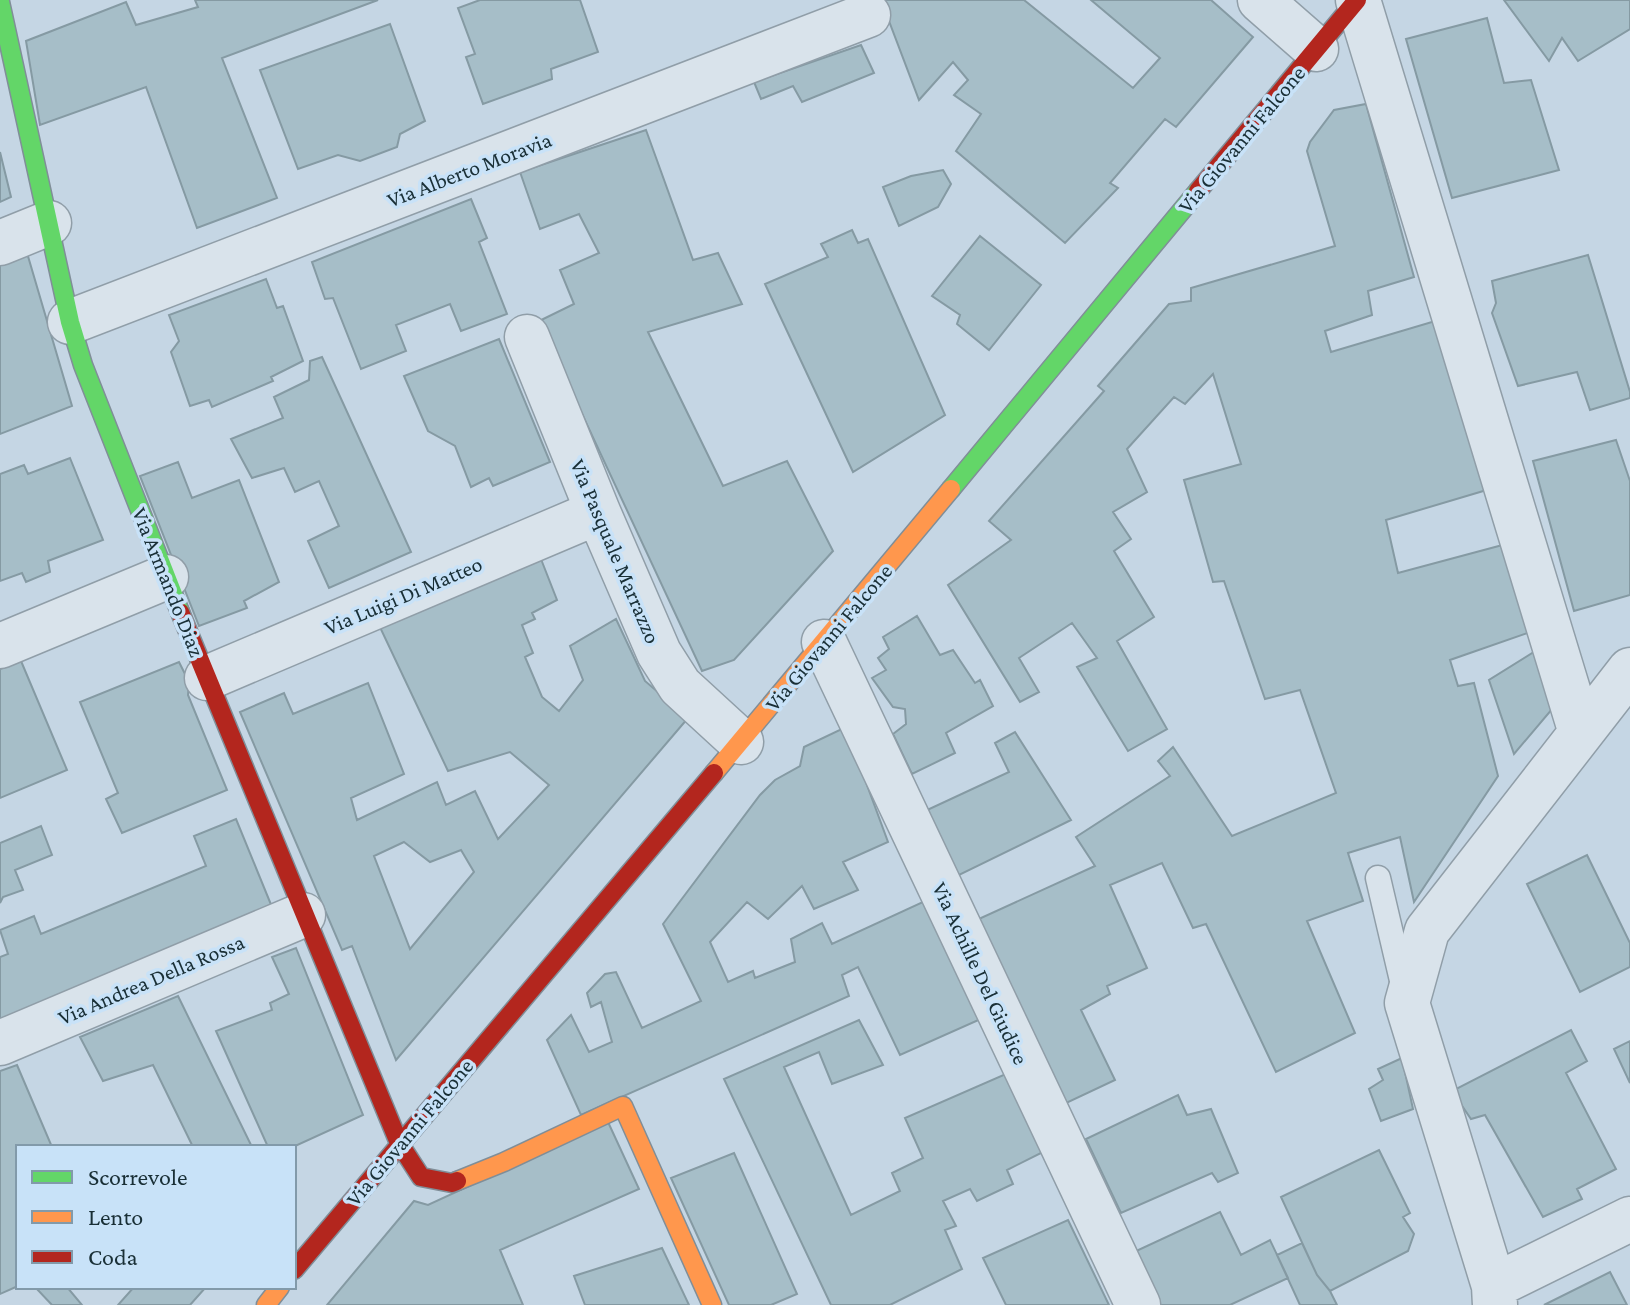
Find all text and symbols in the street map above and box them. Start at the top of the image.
street label: Via Giovanni Falcone [1173,61,1310,218]
street label: Via Alberto Moravia [383,127,555,212]
street label: Via Pasquale Marrazzo [565,455,666,647]
street label: Via Armando Diaz [127,504,210,660]
street label: Via Luigi Di Matteo [321,551,486,640]
street label: Via Giovanni Falcone [760,559,897,716]
street label: Via Achille Del Giudice [927,878,1034,1068]
street label: Via Andrea Della Rossa [54,929,248,1030]
street label: Via Giovanni Falcone [341,1054,478,1211]
legend [16,1145,296,1289]
text: Scorrevole [88,1163,188,1190]
text: Lento [88,1203,143,1230]
text: Coda [88,1243,138,1270]

